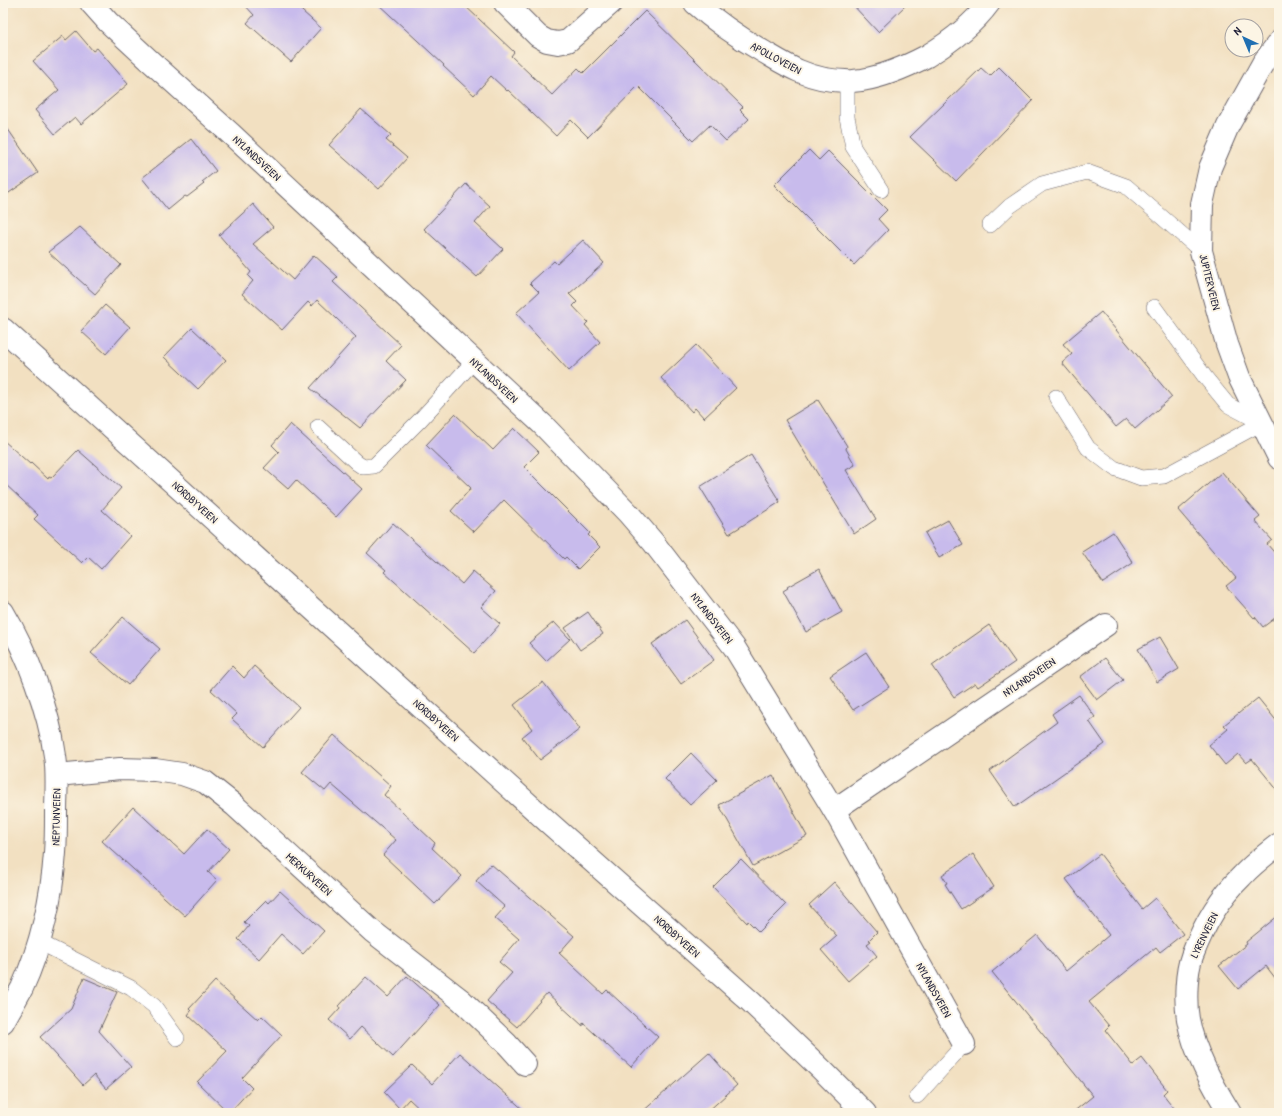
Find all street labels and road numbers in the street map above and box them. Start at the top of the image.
street label: APOLLOVEIEN [748,39,804,77]
street label: NYLANDSVEIEN [230,132,284,184]
street label: JUPITERVEIEN [1196,252,1224,312]
street label: NYLANDSVEIEN [467,354,521,406]
street label: NORDBYVEIEN [169,478,221,526]
street label: NYLANDSVEIEN [688,590,736,646]
street label: NYLANDSVEIEN [1000,654,1058,700]
street label: NORDBYVEIEN [410,696,462,744]
street label: NEPTUNVEIEN [49,788,64,846]
street label: MERKURVEIEN [283,850,335,899]
street label: LYRENVEIEN [1187,910,1221,960]
street label: NORDBYVEIEN [651,912,703,960]
street label: NYLANDSVEIEN [913,960,955,1020]

